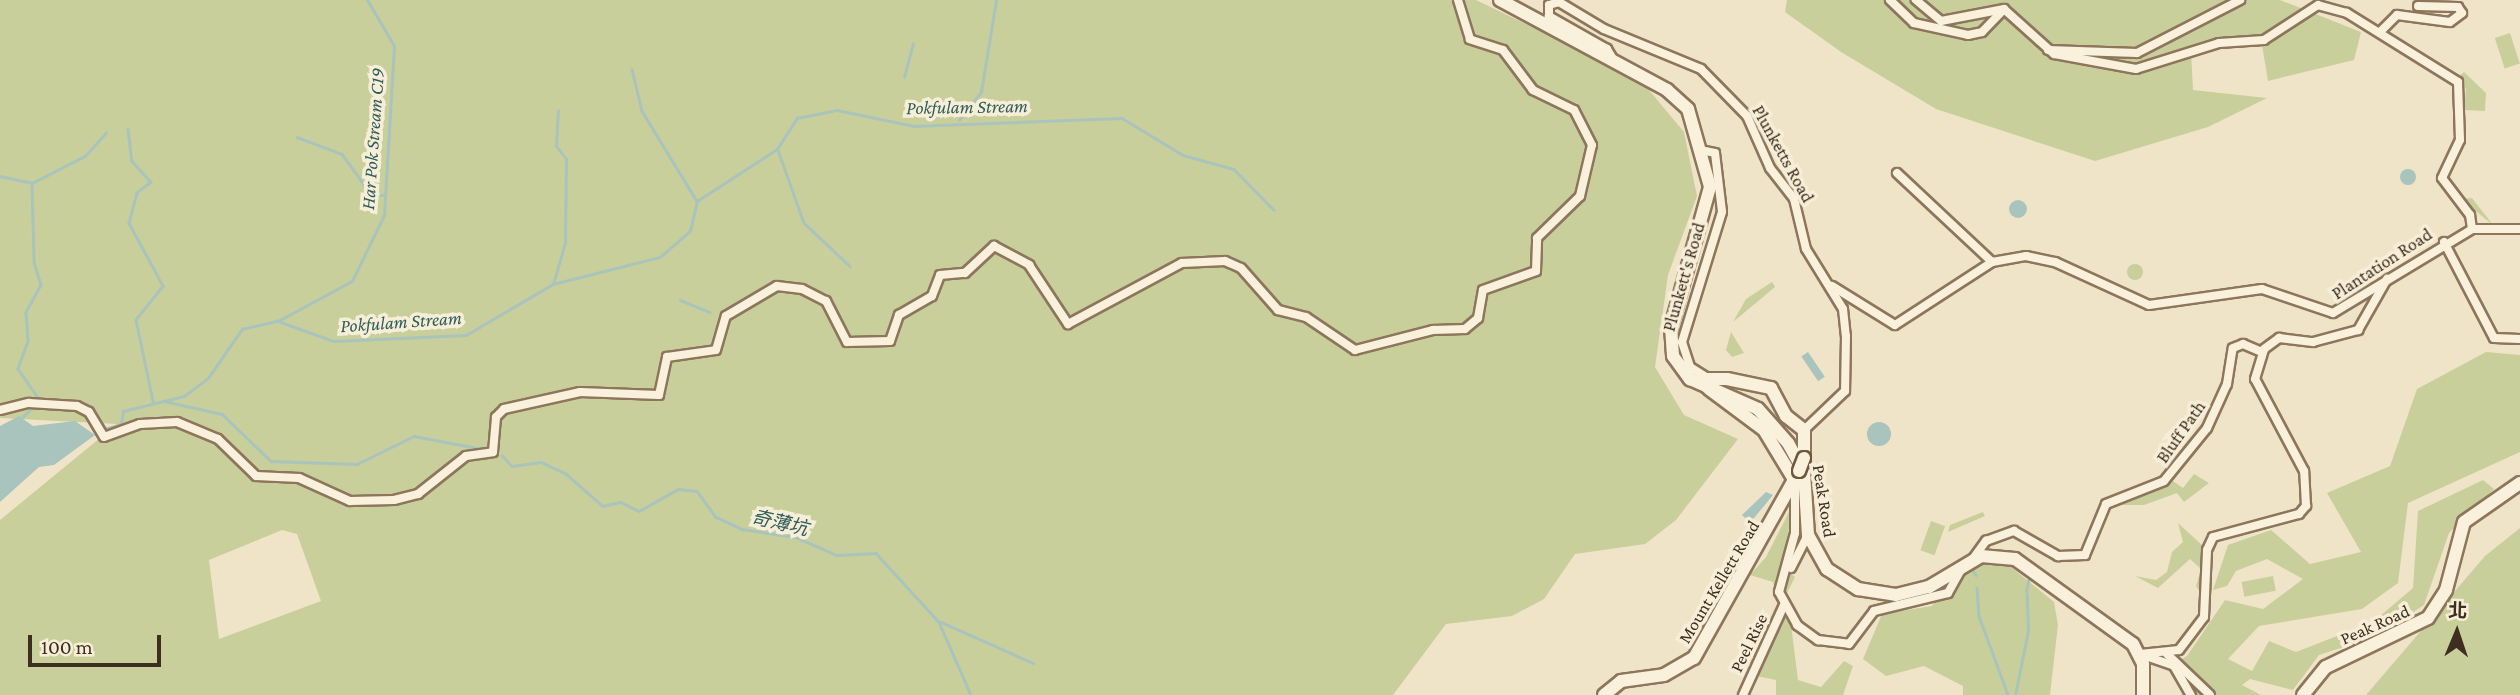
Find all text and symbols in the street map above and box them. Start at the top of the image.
water label: Har Pok Stream C19 [357,67,389,211]
water label: Pokfulam Stream [906,95,1028,119]
street label: Plunketts Road [1747,102,1819,206]
street label: Plunkett's Road [1658,220,1710,334]
street label: Plantation Road [2328,224,2436,304]
water label: Pokfulam Stream [339,306,463,338]
street label: Bluff Path [2152,397,2210,467]
street label: Peak Road [1808,463,1840,539]
water label: 奇薄坑 [750,505,810,541]
street label: Mount Kellett Road [1674,517,1764,647]
north arrow [2422,597,2492,667]
street label: Peak Road [2337,600,2413,650]
text: 北 [2448,600,2468,621]
street label: Peel Rise [1726,610,1772,676]
scale bar [32,622,164,666]
text: 100 m [41,635,93,659]

